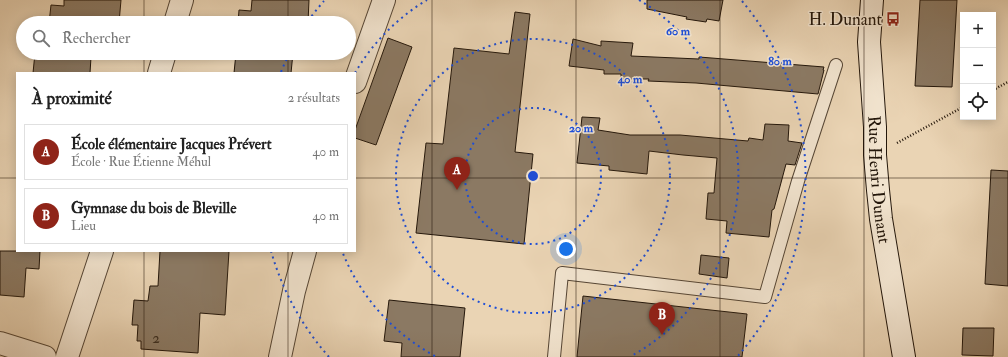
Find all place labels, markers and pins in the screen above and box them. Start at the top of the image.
place label: H. Dunant [809,9,882,30]
bus stop icon: H. Dunant [885,11,901,27]
pin: A [444,157,470,190]
centre of rings [526,169,540,183]
pin: B [649,302,675,335]

